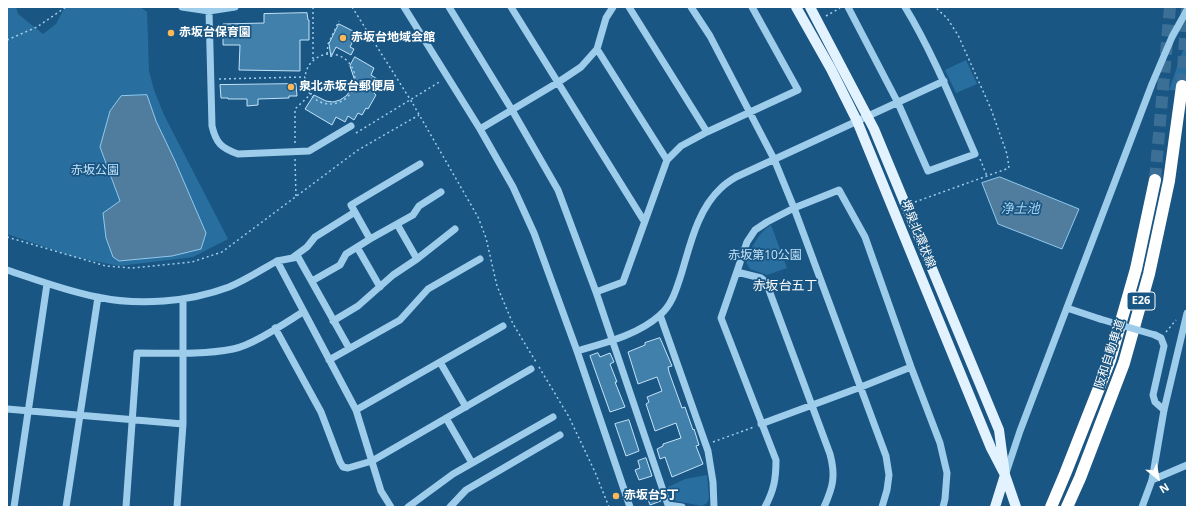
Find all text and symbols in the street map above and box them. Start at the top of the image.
place label: 赤坂台保育園 [179,26,251,40]
marker: 赤坂台保育園 [166,28,176,38]
place label: 赤坂台地域会館 [351,31,435,45]
marker: 赤坂台地域会館 [338,33,348,43]
place label: 泉北赤坂台郵便局 [299,80,395,94]
marker: 泉北赤坂台郵便局 [286,82,296,92]
park label: 赤坂公園 [71,164,119,178]
street label: 堺泉北環状線 [898,198,938,270]
water label: 浄土池 [1001,201,1039,217]
park label: 赤坂第10公園 [728,249,802,263]
district label: 赤坂台五丁 [753,278,817,294]
road number: E26 [1127,292,1155,310]
street label: 阪和自動車道 [1092,318,1128,390]
north arrow [1138,458,1178,498]
text: N [1157,480,1172,497]
place label: 赤坂台5丁 [624,489,679,503]
marker: 赤坂台5丁 [611,491,621,501]

